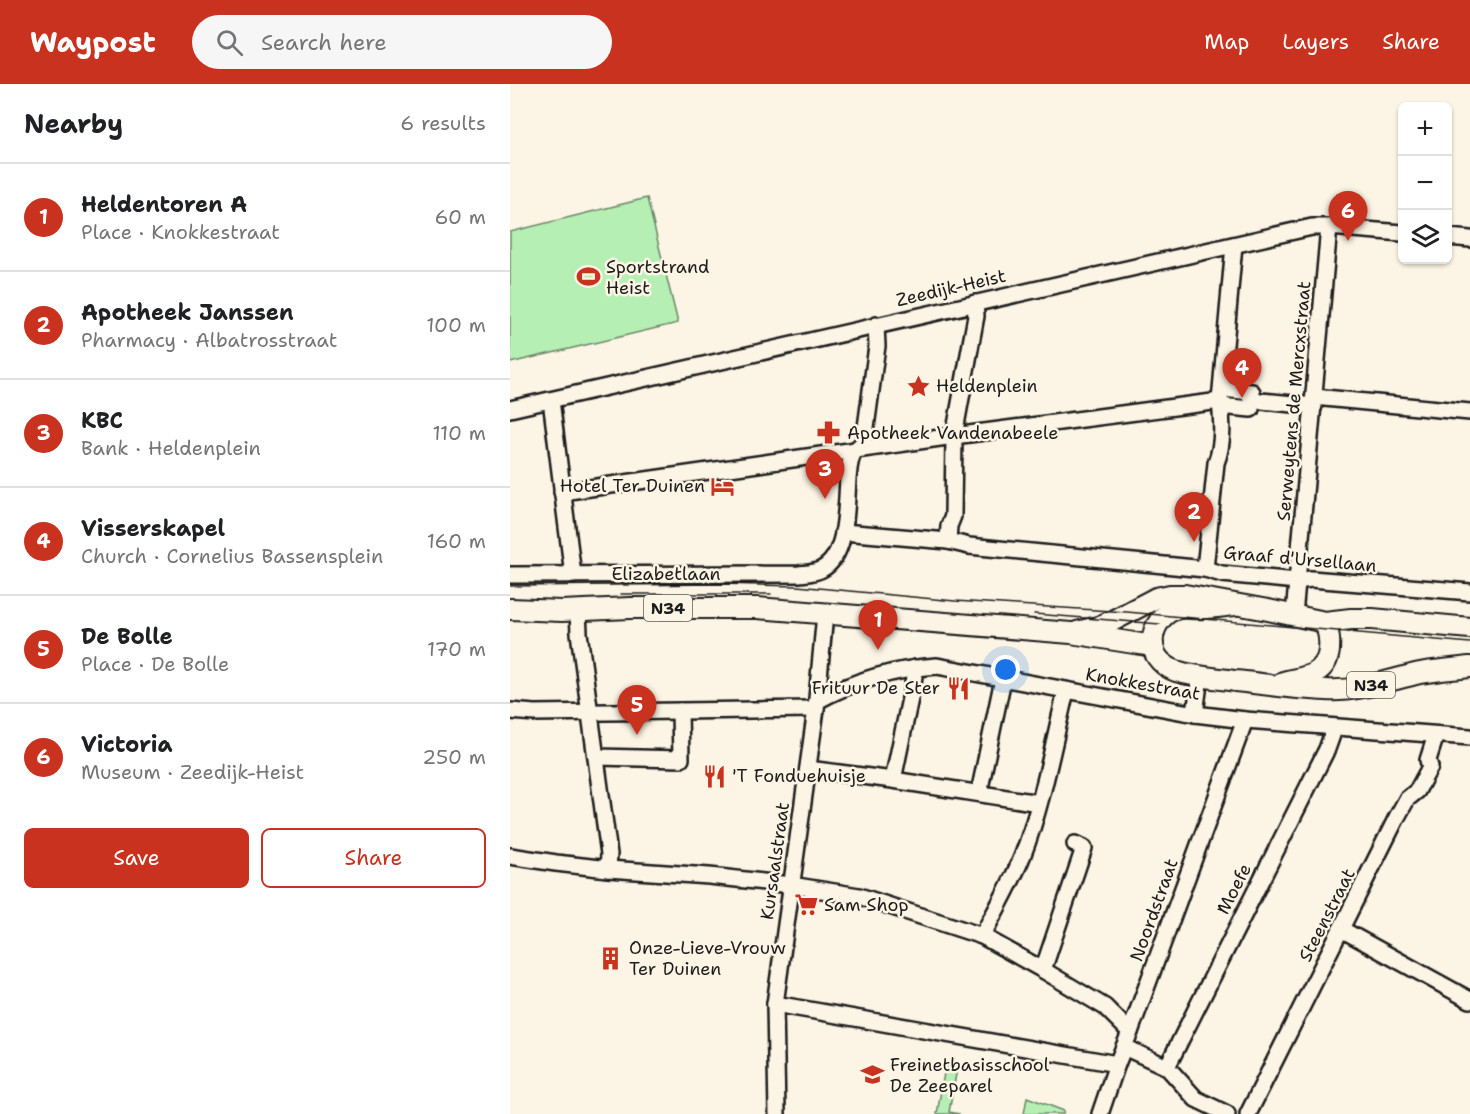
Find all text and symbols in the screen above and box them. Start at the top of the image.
search box [192,15,612,69]
text: Waypost [30,23,156,61]
icon: search [213,26,246,59]
text: Search here [261,28,387,57]
text: Map [1204,28,1249,56]
text: Layers [1282,28,1349,56]
text: Share [1382,28,1440,56]
map controls [1398,102,1452,264]
button: + [1398,102,1452,156]
text: Nearby [24,106,123,141]
text: 6 results [400,110,486,136]
button: − [1398,156,1452,210]
text: Heldentoren A [81,190,247,219]
pin: 6 [1328,192,1368,241]
text: 1 [39,204,48,230]
text: 60 m [434,204,486,230]
button: layers [1398,210,1452,264]
text: Place · Knokkestraat [81,219,280,245]
place label: Sportstrand Heist [606,255,709,300]
sports icon: Sportstrand Heist [575,264,601,290]
street label: Zeedijk-Heist [894,264,1008,312]
street label: Serweytens de Mercxstraat [1272,280,1316,522]
text: Apotheek Janssen [81,298,294,327]
text: 2 [37,312,51,338]
text: 100 m [426,312,486,338]
text: Pharmacy · Albatrosstraat [81,327,337,353]
pin: 4 [1222,348,1262,398]
place icon: Heldenplein [905,373,931,399]
place label: Heldenplein [936,374,1038,398]
text: KBC [81,406,123,435]
text: 3 [37,420,51,446]
text: 110 m [432,420,486,446]
pharmacy icon: Apotheek Vandenabeele [816,420,842,446]
place label: Apotheek Vandenabeele [847,421,1058,445]
text: Bank · Heldenplein [81,435,261,461]
pin: 3 [806,450,844,499]
hotel icon: Hotel Ter Duinen [710,473,736,499]
place label: Hotel Ter Duinen [560,474,705,498]
pin: 2 [1174,492,1214,542]
text: Visserskapel [81,514,225,543]
text: 4 [37,528,51,554]
text: 160 m [427,528,486,554]
street label: Graaf d'Ursellaan [1222,540,1378,578]
text: Church · Cornelius Bassensplein [81,543,383,569]
street label: Elizabetlaan [611,562,721,586]
road number: N34 [644,595,692,621]
pin: 1 [858,600,898,650]
text: De Bolle [81,622,173,651]
text: 5 [37,636,50,662]
text: 170 m [427,636,486,662]
text: Place · De Bolle [81,651,229,677]
your location [991,655,1020,684]
street label: Knokkestraat [1084,662,1202,706]
road number: N34 [1347,672,1395,698]
restaurant icon: Frituur De Ster [945,675,971,701]
place label: Frituur De Ster [812,676,940,700]
pin: 5 [618,686,656,735]
text: Victoria [81,730,173,759]
text: 6 [37,744,51,770]
text: 250 m [422,744,486,770]
text: Museum · Zeedijk-Heist [81,759,304,785]
restaurant icon: 'T Fonduehuisje [701,763,727,789]
place label: 'T Fonduehuisje [732,764,866,788]
street label: Kursaalstraat [755,800,795,921]
button: Save [24,828,249,888]
button: Share [261,828,486,888]
street label: Noordstraat [1124,855,1184,965]
street label: Moefe [1211,859,1257,919]
street label: Steenstraat [1293,864,1361,966]
supermarket icon: Sam Shop [793,892,819,918]
place label: Sam Shop [824,893,909,917]
place label: Onze-Lieve-Vrouw Ter Duinen [629,936,786,981]
building icon: Onze-Lieve-Vrouw Ter Duinen [598,945,624,971]
place label: Freinetbasisschool De Zeeparel [890,1053,1050,1098]
school or university icon: Freinetbasisschool De Zeeparel [859,1062,885,1088]

